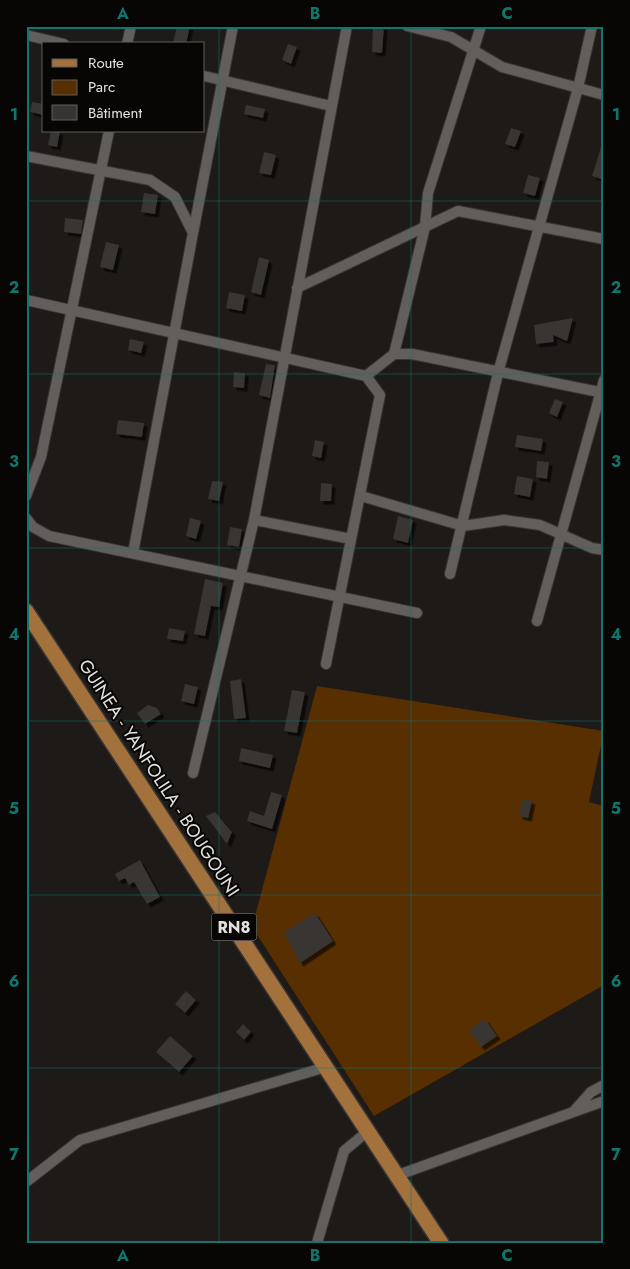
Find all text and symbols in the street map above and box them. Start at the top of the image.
text: A [116,2,129,25]
text: B [310,2,320,25]
text: C [501,2,513,25]
legend [42,42,205,132]
text: Route [88,52,124,74]
text: Parc [88,76,115,98]
text: Bâtiment [88,102,142,124]
text: 1 [10,103,18,126]
text: 1 [612,103,620,126]
text: 2 [9,276,19,299]
text: 2 [611,276,621,299]
text: 3 [9,450,19,473]
text: 3 [611,450,621,473]
text: 4 [8,623,20,646]
text: 4 [610,623,622,646]
street label: GUINEA - YANFOLILA - BOUGOUNI [72,654,246,902]
text: 5 [9,797,19,820]
text: 5 [611,797,621,820]
road number: RN8 [212,914,256,940]
text: 6 [9,970,19,993]
text: 6 [611,970,621,993]
text: 7 [9,1143,19,1166]
text: 7 [611,1143,621,1166]
text: A [116,1244,129,1267]
text: B [310,1244,320,1267]
text: C [501,1244,513,1267]

